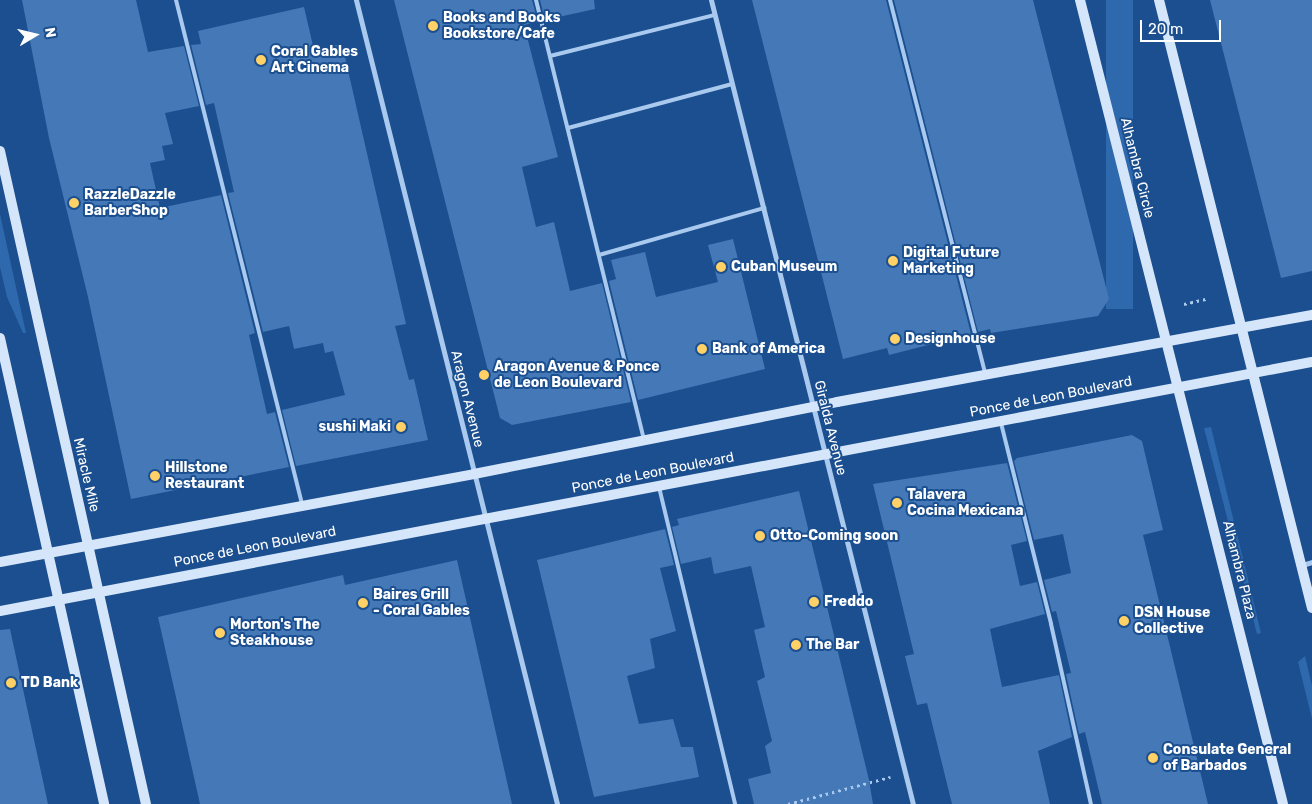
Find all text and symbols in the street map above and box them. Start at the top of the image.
north arrow [10,10,60,60]
place label: Books and Books Bookstore/Cafe [443,10,561,42]
scale bar [1142,10,1223,42]
marker: Books and Books Bookstore/Cafe [427,20,439,32]
text: 20 m [1148,20,1183,38]
text: N [41,26,59,39]
place label: Coral Gables Art Cinema [271,44,358,76]
marker: Coral Gables Art Cinema [255,54,267,66]
street label: Alhambra Circle [1116,116,1158,220]
place label: RazzleDazzle BarberShop [84,187,176,220]
marker: RazzleDazzle BarberShop [68,197,80,209]
place label: Digital Future Marketing [903,245,999,278]
marker: Digital Future Marketing [887,255,899,267]
place label: Cuban Museum [731,259,837,275]
marker: Cuban Museum [715,261,727,273]
place label: Designhouse [905,331,996,347]
marker: Designhouse [889,333,901,345]
place label: Bank of America [712,341,826,357]
marker: Bank of America [696,343,708,355]
street label: Aragon Avenue [447,349,487,449]
place label: Aragon Avenue & Ponce de Leon Boulevard [494,359,660,392]
marker: Aragon Avenue & Ponce de Leon Boulevard [478,369,490,381]
street label: Ponce de Leon Boulevard [968,373,1134,421]
street label: Giralda Avenue [810,379,850,477]
place label: sushi Maki [318,419,391,435]
marker: sushi Maki [395,421,407,433]
street label: Miracle Mile [69,436,103,514]
street label: Ponce de Leon Boulevard [570,449,736,497]
place label: Hillstone Restaurant [165,460,244,492]
marker: Hillstone Restaurant [149,470,161,482]
place label: Talavera Cocina Mexicana [907,487,1024,520]
marker: Talavera Cocina Mexicana [891,497,903,509]
street label: Alhambra Plaza [1219,519,1259,621]
street label: Ponce de Leon Boulevard [172,523,338,571]
place label: Otto-Coming soon [770,528,898,544]
marker: Otto-Coming soon [754,530,766,542]
place label: Baires Grill - Coral Gables [373,587,470,620]
place label: Freddo [824,594,873,610]
marker: Freddo [808,596,820,608]
marker: Baires Grill - Coral Gables [357,597,369,609]
place label: DSN House Collective [1134,605,1210,638]
marker: DSN House Collective [1118,615,1130,627]
place label: Morton's The Steakhouse [230,617,320,650]
marker: Morton's The Steakhouse [214,627,226,639]
place label: The Bar [806,637,859,653]
marker: The Bar [790,639,802,651]
place label: TD Bank [21,675,78,691]
marker: TD Bank [5,677,17,689]
place label: Consulate General of Barbados [1163,742,1291,774]
marker: Consulate General of Barbados [1147,752,1159,764]

